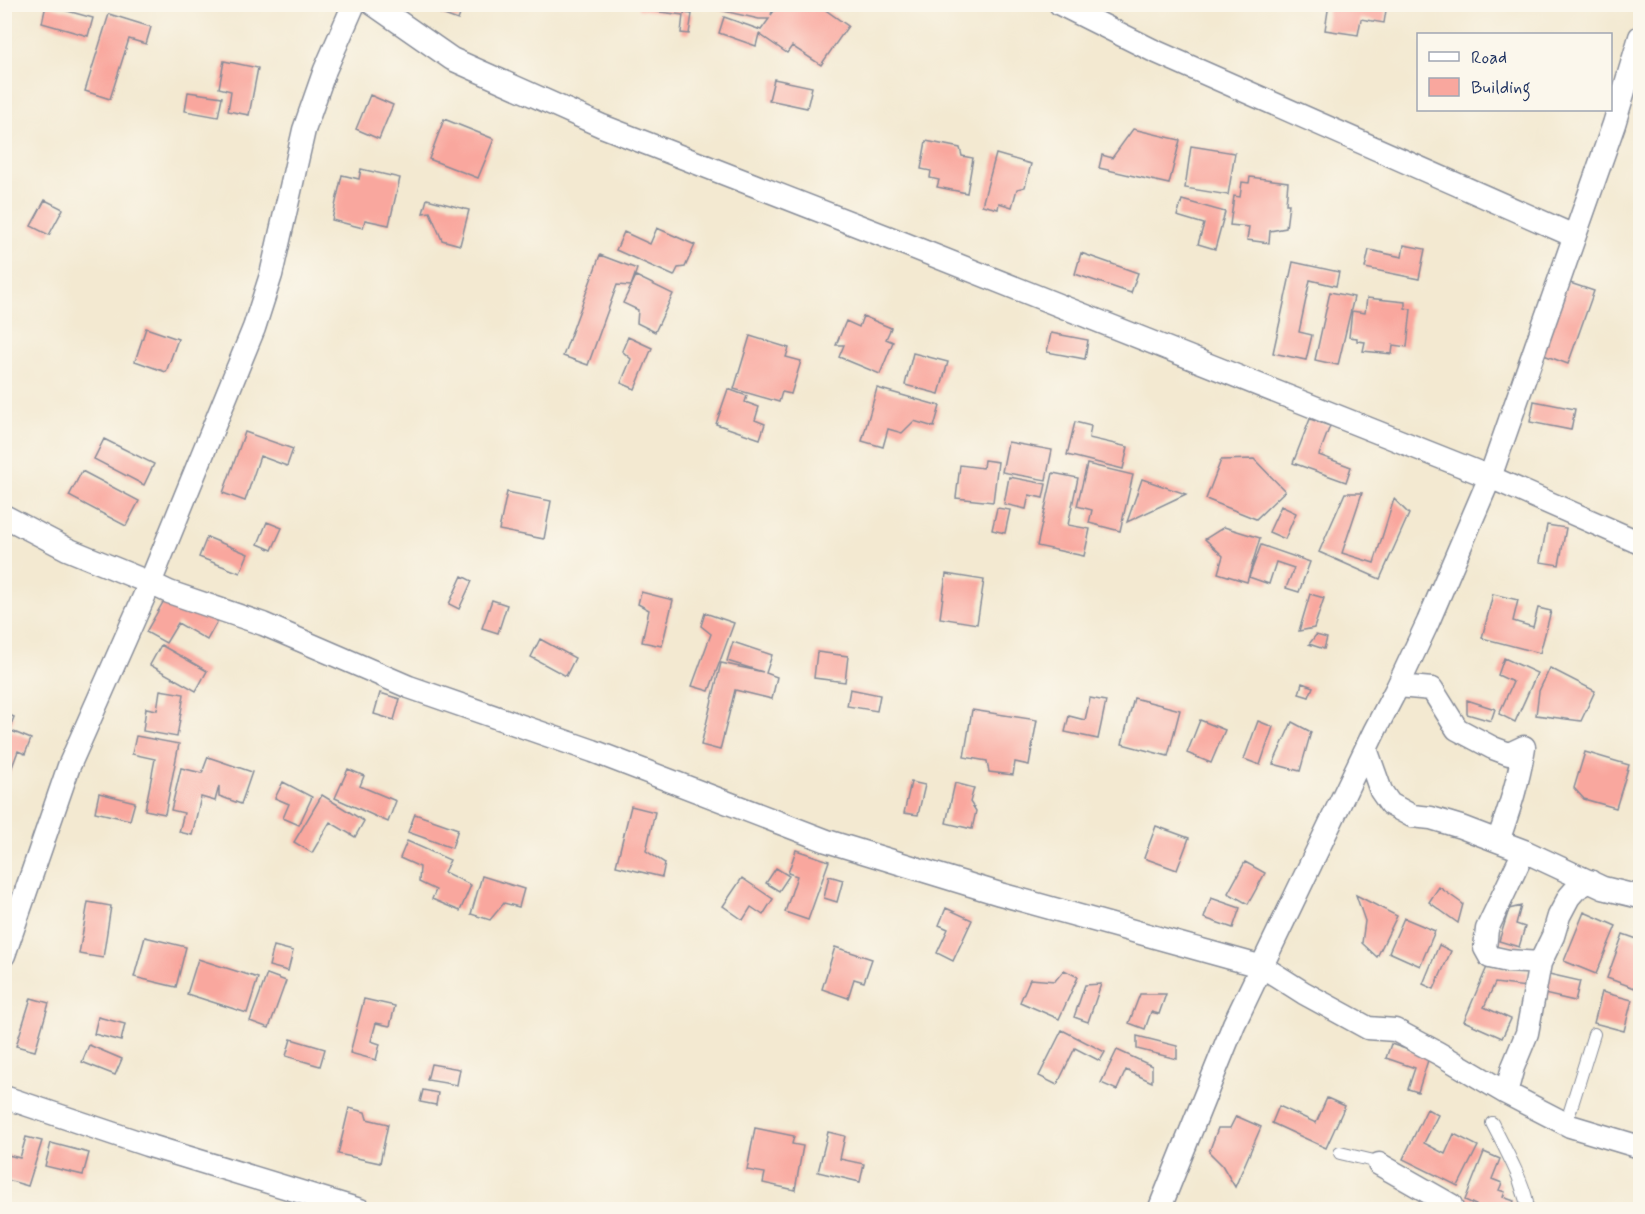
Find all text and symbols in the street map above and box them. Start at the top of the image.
legend [1417,33,1612,111]
text: Road [1471,46,1507,70]
text: Building [1471,76,1531,102]

